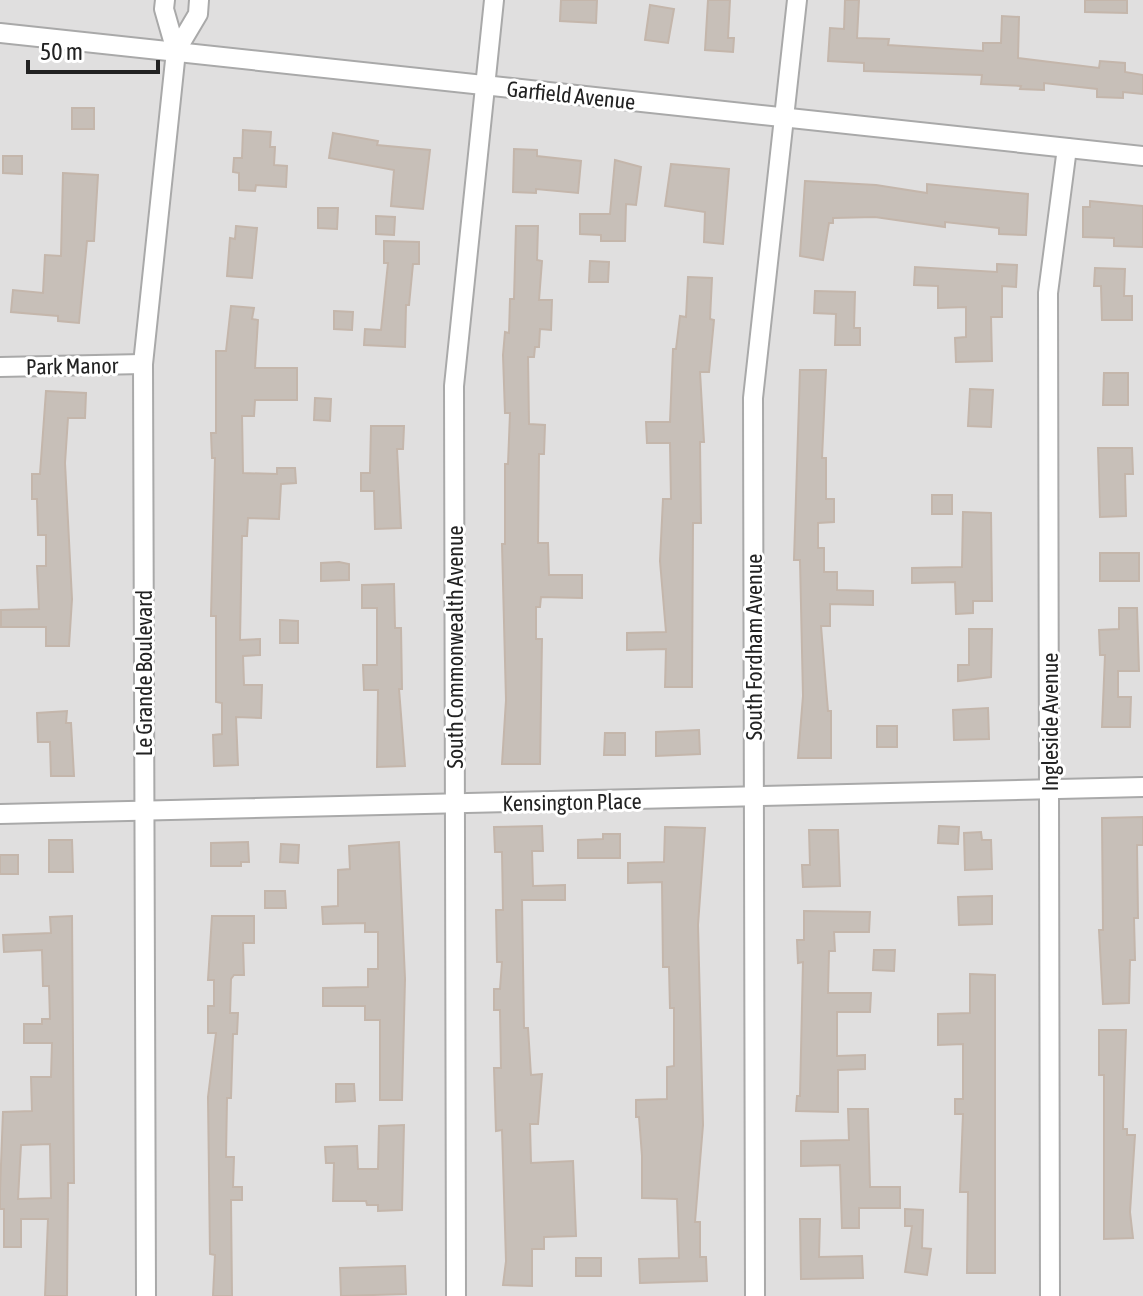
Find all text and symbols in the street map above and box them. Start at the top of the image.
scale bar [28,24,158,74]
text: 50 m [40,38,83,65]
street label: Garfield Avenue [505,75,637,115]
street label: Park Manor [26,352,119,380]
street label: South Commonwealth Avenue [442,525,468,769]
street label: South Fordham Avenue [741,554,767,740]
street label: Le Grande Boulevard [131,590,157,756]
street label: Ingleside Avenue [1037,653,1063,791]
street label: Kensington Place [502,788,642,816]

